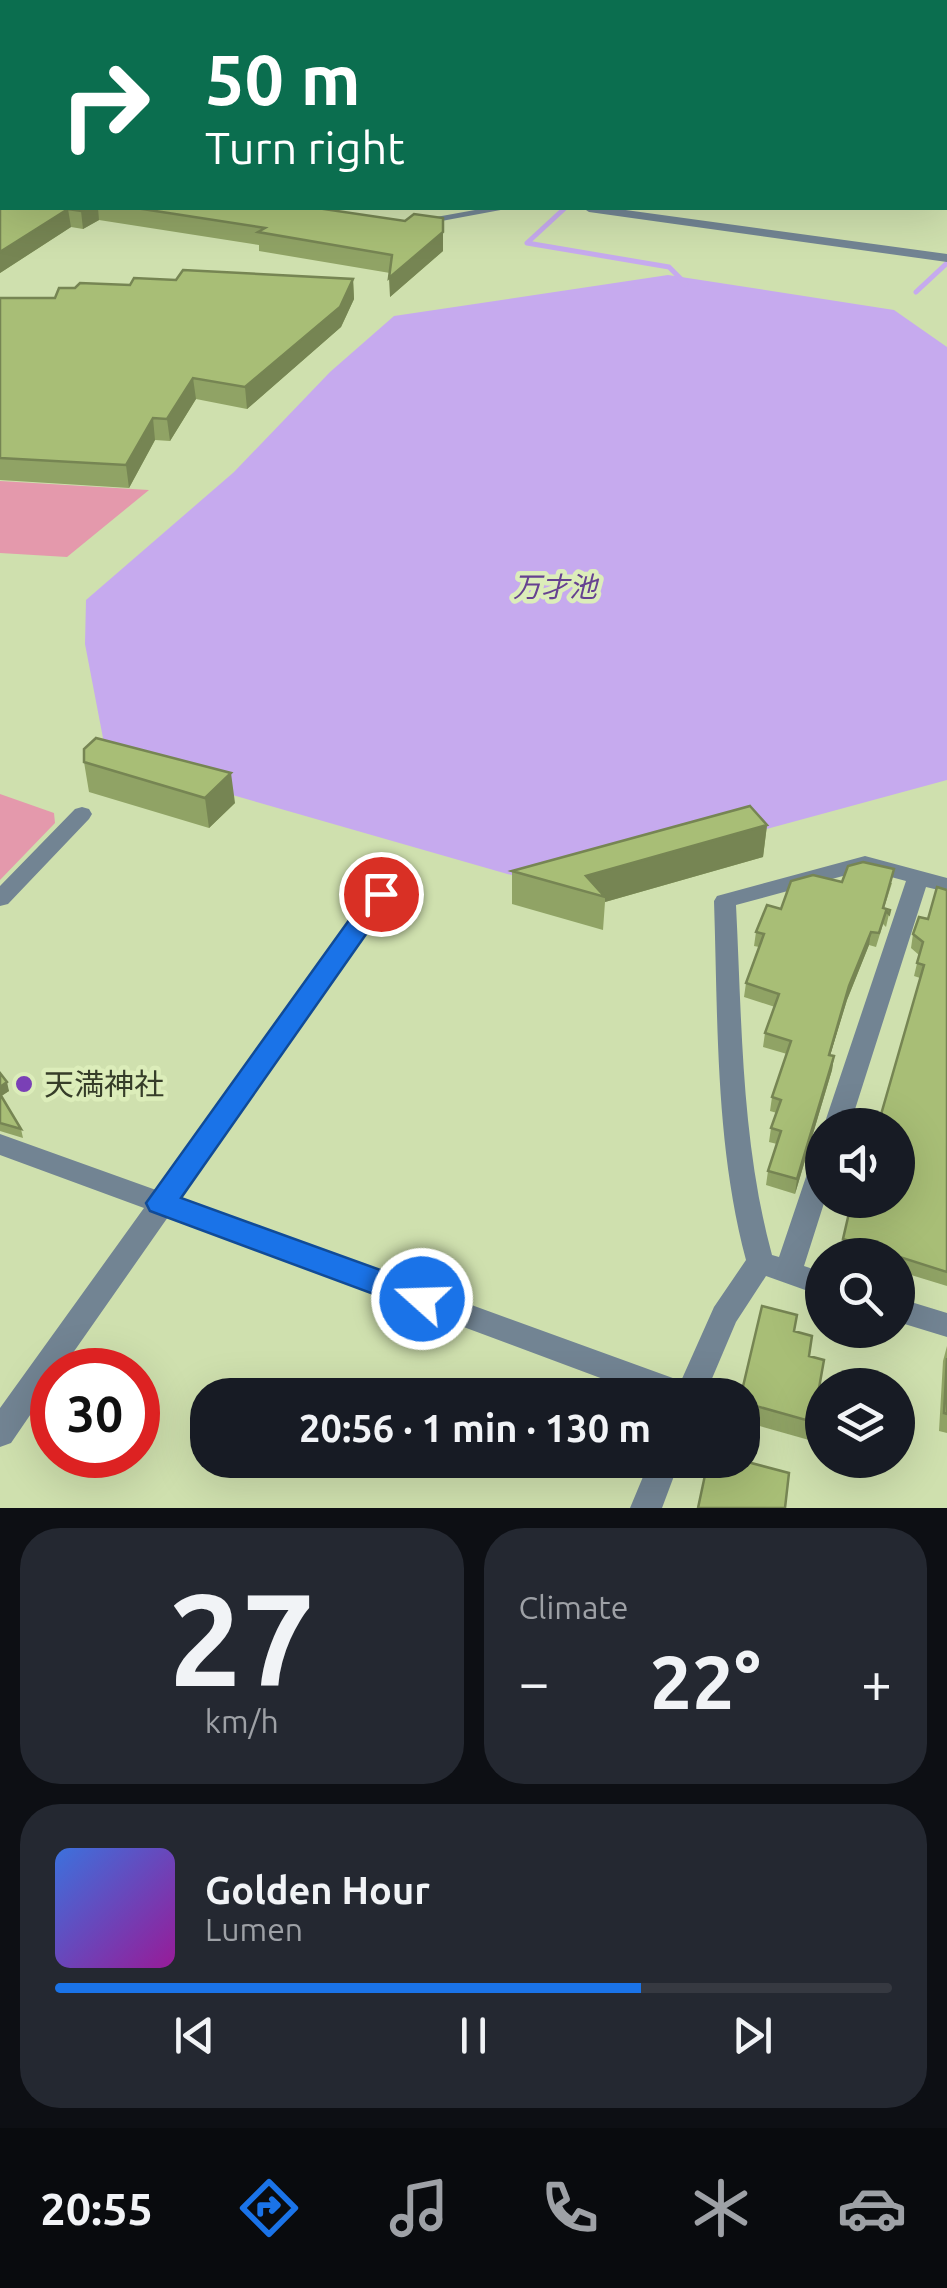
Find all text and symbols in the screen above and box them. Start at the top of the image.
icon: right [40,40,170,170]
text: 50 m [205,40,361,118]
text: Turn right [205,122,405,173]
water label: 万才池 [513,571,600,602]
pin [339,852,424,937]
icon: arrive [354,867,409,922]
place label: 天満神社 [44,1067,164,1101]
marker: 天満神社 [13,1073,35,1095]
map controls [805,1108,915,1478]
button: sound [805,1108,915,1218]
button: search [805,1238,915,1348]
position arrow [370,1247,474,1351]
speed limit sign: 30 [30,1348,160,1478]
button: layers [805,1368,915,1478]
text: 20:56 · 1 min · 130 m [299,1407,651,1449]
text: 27 [168,1565,315,1711]
text: Climate [519,1589,629,1625]
text: 22° [650,1639,761,1723]
text: − [519,1651,550,1712]
text: + [861,1651,892,1712]
text: km/h [205,1703,279,1739]
text: Golden Hour [205,1869,430,1911]
text: Lumen [205,1911,303,1947]
icon: previous [167,2008,222,2063]
icon: pause [446,2008,501,2063]
icon: next [725,2008,780,2063]
icon: directions [234,2173,304,2243]
icon: music [384,2173,454,2243]
icon: phone [535,2173,605,2243]
icon: climate [686,2173,756,2243]
icon: car [837,2173,907,2243]
text: 20:55 [40,2183,153,2234]

